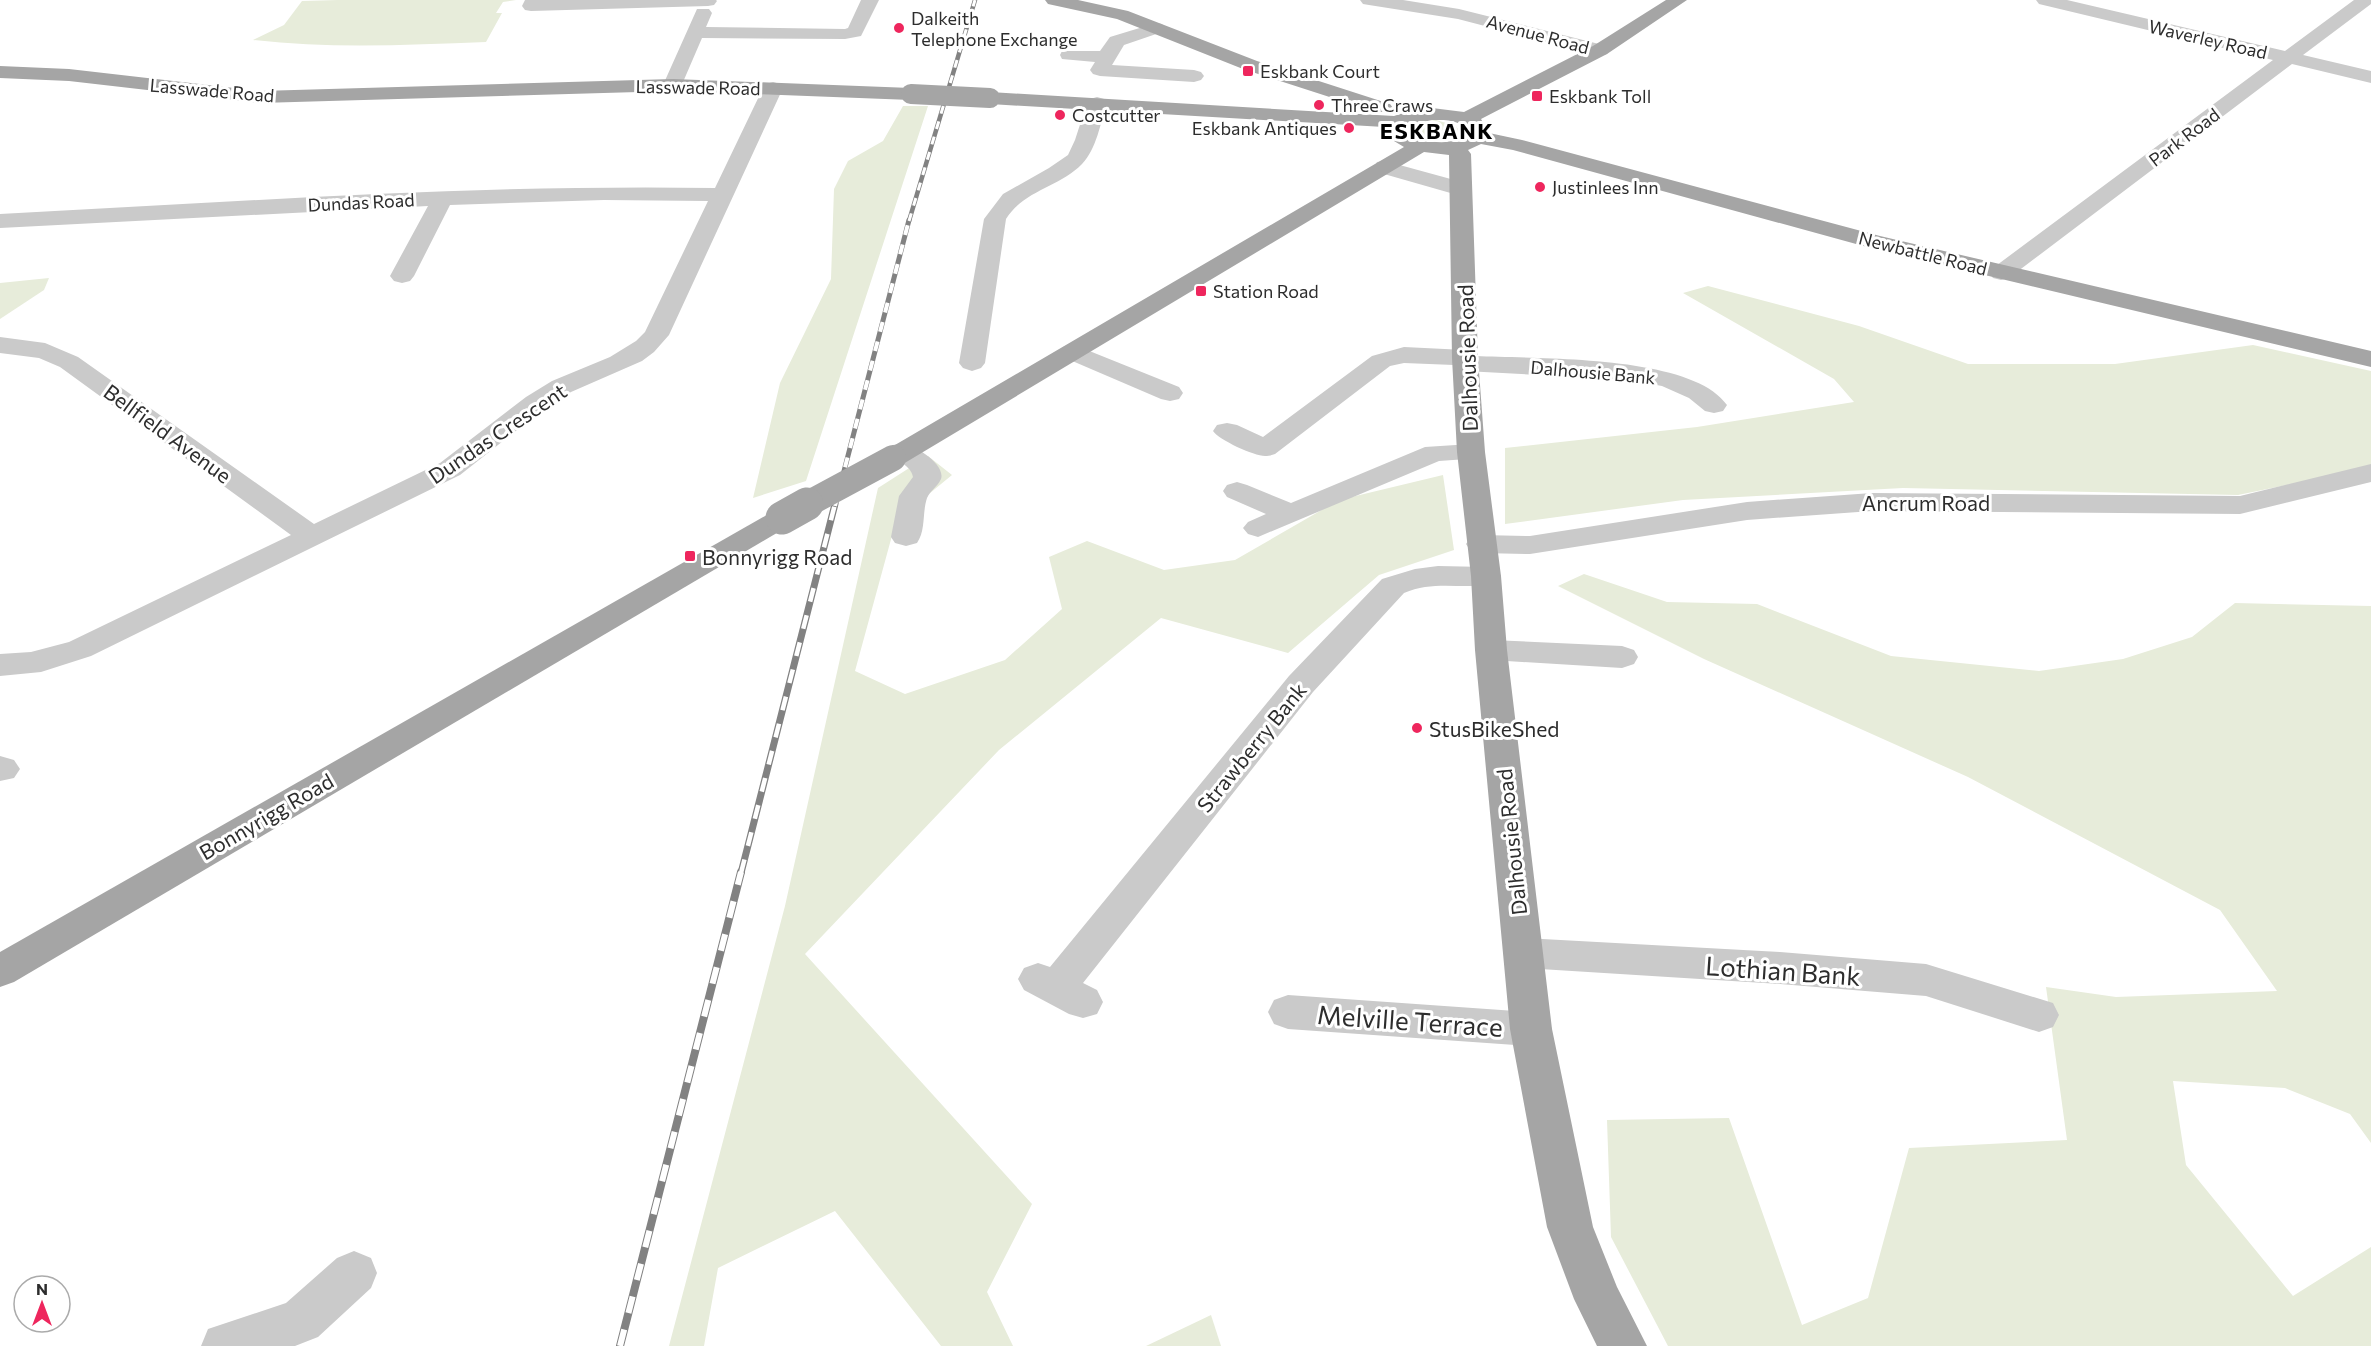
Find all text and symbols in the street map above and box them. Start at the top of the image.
place label: Dalkeith Telephone Exchange [911,7,1078,50]
street label: Avenue Road [1484,10,1592,58]
street label: Waverley Road [2147,15,2269,63]
marker: Dalkeith Telephone Exchange [892,21,906,35]
place label: Eskbank Court [1260,60,1380,82]
marker: Eskbank Court [1241,64,1255,78]
street label: Lasswade Road [149,74,275,106]
street label: Lasswade Road [635,75,761,99]
place label: Eskbank Toll [1549,85,1651,107]
marker: Eskbank Toll [1530,89,1544,103]
place label: Three Craws [1331,94,1433,116]
marker: Three Craws [1312,98,1326,112]
street label: Park Road [2144,103,2224,171]
place label: Costcutter [1072,104,1161,126]
marker: Costcutter [1053,108,1067,122]
place label: Eskbank Antiques [1192,117,1337,139]
district label: ESKBANK [1380,117,1494,144]
marker: Eskbank Antiques [1342,121,1356,135]
place label: Justinlees Inn [1552,176,1659,198]
marker: Justinlees Inn [1533,180,1547,194]
street label: Dundas Road [307,188,415,216]
street label: Newbattle Road [1856,226,1990,280]
place label: Station Road [1213,280,1319,302]
marker: Station Road [1194,284,1208,298]
street label: Dalhousie Road [1452,284,1482,432]
street label: Dalhousie Bank [1530,356,1657,388]
street label: Bellfield Avenue [99,378,237,488]
street label: Dundas Crescent [423,378,571,488]
street label: Ancrum Road [1862,490,1990,515]
place label: Bonnyrigg Road [702,544,852,569]
marker: Bonnyrigg Road [683,549,697,563]
street label: Strawberry Bank [1191,677,1311,817]
place label: StusBikeShed [1429,716,1560,741]
marker: StusBikeShed [1410,721,1424,735]
street label: Bonnyrigg Road [195,768,337,864]
street label: Dalhousie Road [1491,768,1531,916]
street label: Lothian Bank [1704,949,1862,991]
street label: Melville Terrace [1316,998,1504,1042]
north arrow [12,1274,72,1334]
text: N [36,1279,48,1298]

